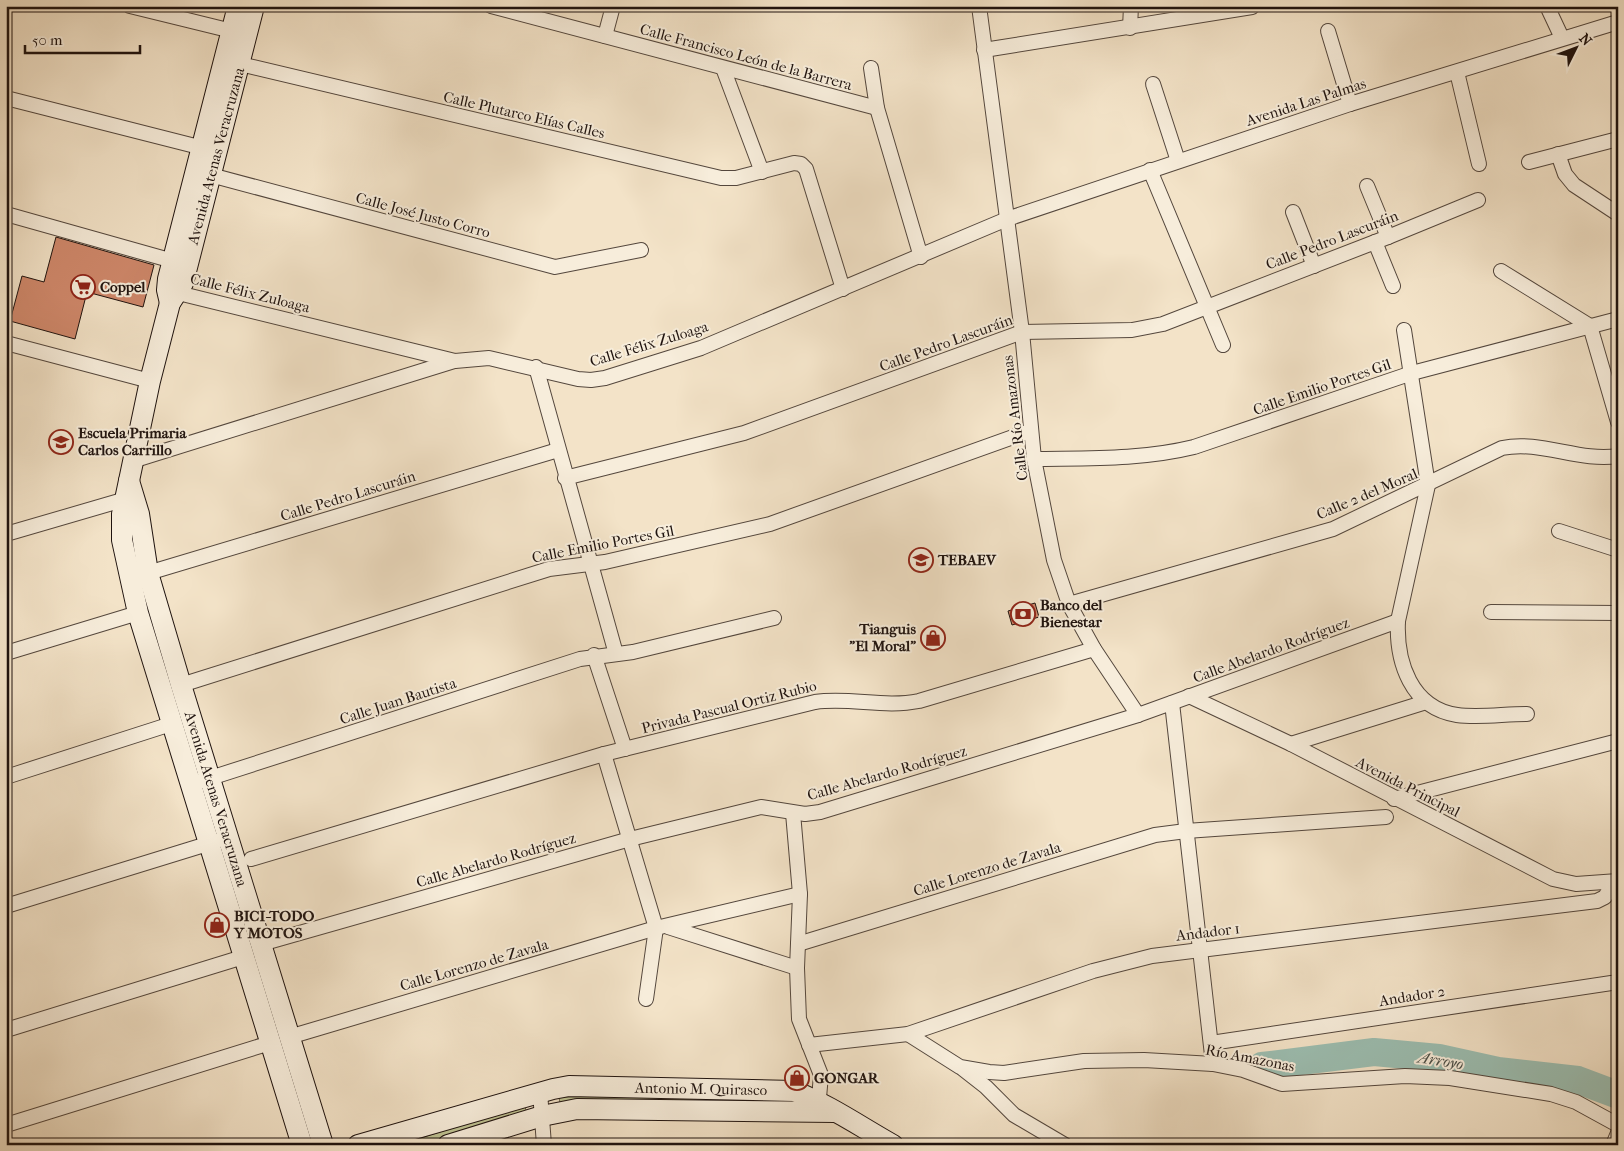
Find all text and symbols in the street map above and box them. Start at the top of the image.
street label: Calle Francisco León de la Barrera [638,20,855,94]
scale bar [25,22,140,54]
north arrow [1552,22,1602,72]
text: N [1575,30,1595,50]
text: 50 m [32,31,63,49]
street label: Avenida Atenas Veracruzana [183,64,249,247]
street label: Avenida Las Palmas [1243,74,1369,130]
street label: Calle Plutarco Elías Calles [442,88,607,142]
street label: Calle José Justo Corro [354,188,493,242]
street label: Calle Pedro Lascuráin [1263,206,1401,274]
street label: Calle Félix Zuloaga [188,269,313,317]
supermarket icon: Coppel [70,274,96,300]
place label: Coppel [100,278,146,296]
street label: Calle Pedro Lascuráin [877,310,1015,375]
street label: Calle Félix Zuloaga [588,317,711,371]
street label: Calle Río Amazonas [998,354,1032,482]
street label: Calle Emilio Portes Gil [1251,355,1393,419]
place label: Escuela Primaria Carlos Carrillo [78,424,187,459]
school or university icon: Escuela Primaria Carlos Carrillo [48,429,74,455]
street label: Calle 2 del Moral [1314,465,1420,523]
street label: Calle Pedro Lascuráin [278,467,418,525]
street label: Calle Emilio Portes Gil [530,521,676,567]
school or university icon: TEBAEV [908,547,934,573]
place label: TEBAEV [937,551,997,569]
place label: Banco del Bienestar [1040,596,1103,631]
bank icon: Banco del Bienestar [1010,601,1036,627]
street label: Calle Abelardo Rodríguez [1190,613,1352,687]
place label: Tianguis "El Moral" [849,620,916,655]
shop icon: Tianguis "El Moral" [920,625,946,651]
street label: Calle Juan Bautista [338,673,459,728]
street label: Privada Pascual Ortiz Rubio [640,676,819,737]
street label: Avenida Atenas Veracruzana [180,708,252,890]
street label: Calle Abelardo Rodríguez [805,742,969,804]
street label: Avenida Principal [1352,753,1463,821]
street label: Calle Abelardo Rodríguez [414,829,578,891]
street label: Calle Lorenzo de Zavala [911,838,1064,900]
place label: BICI-TODO Y MOTOS [233,907,314,942]
shop icon: BICI-TODO Y MOTOS [204,912,230,938]
street label: Andador 1 [1174,919,1241,945]
street label: Calle Lorenzo de Zavala [398,935,551,995]
street label: Andador 2 [1377,982,1447,1010]
street label: Río Amazonas [1204,1041,1297,1076]
water label: Arroyo [1415,1047,1465,1073]
shop icon: GONGAR [784,1065,810,1091]
place label: GONGAR [814,1069,880,1087]
street label: Antonio M. Quirasco [634,1079,768,1099]

